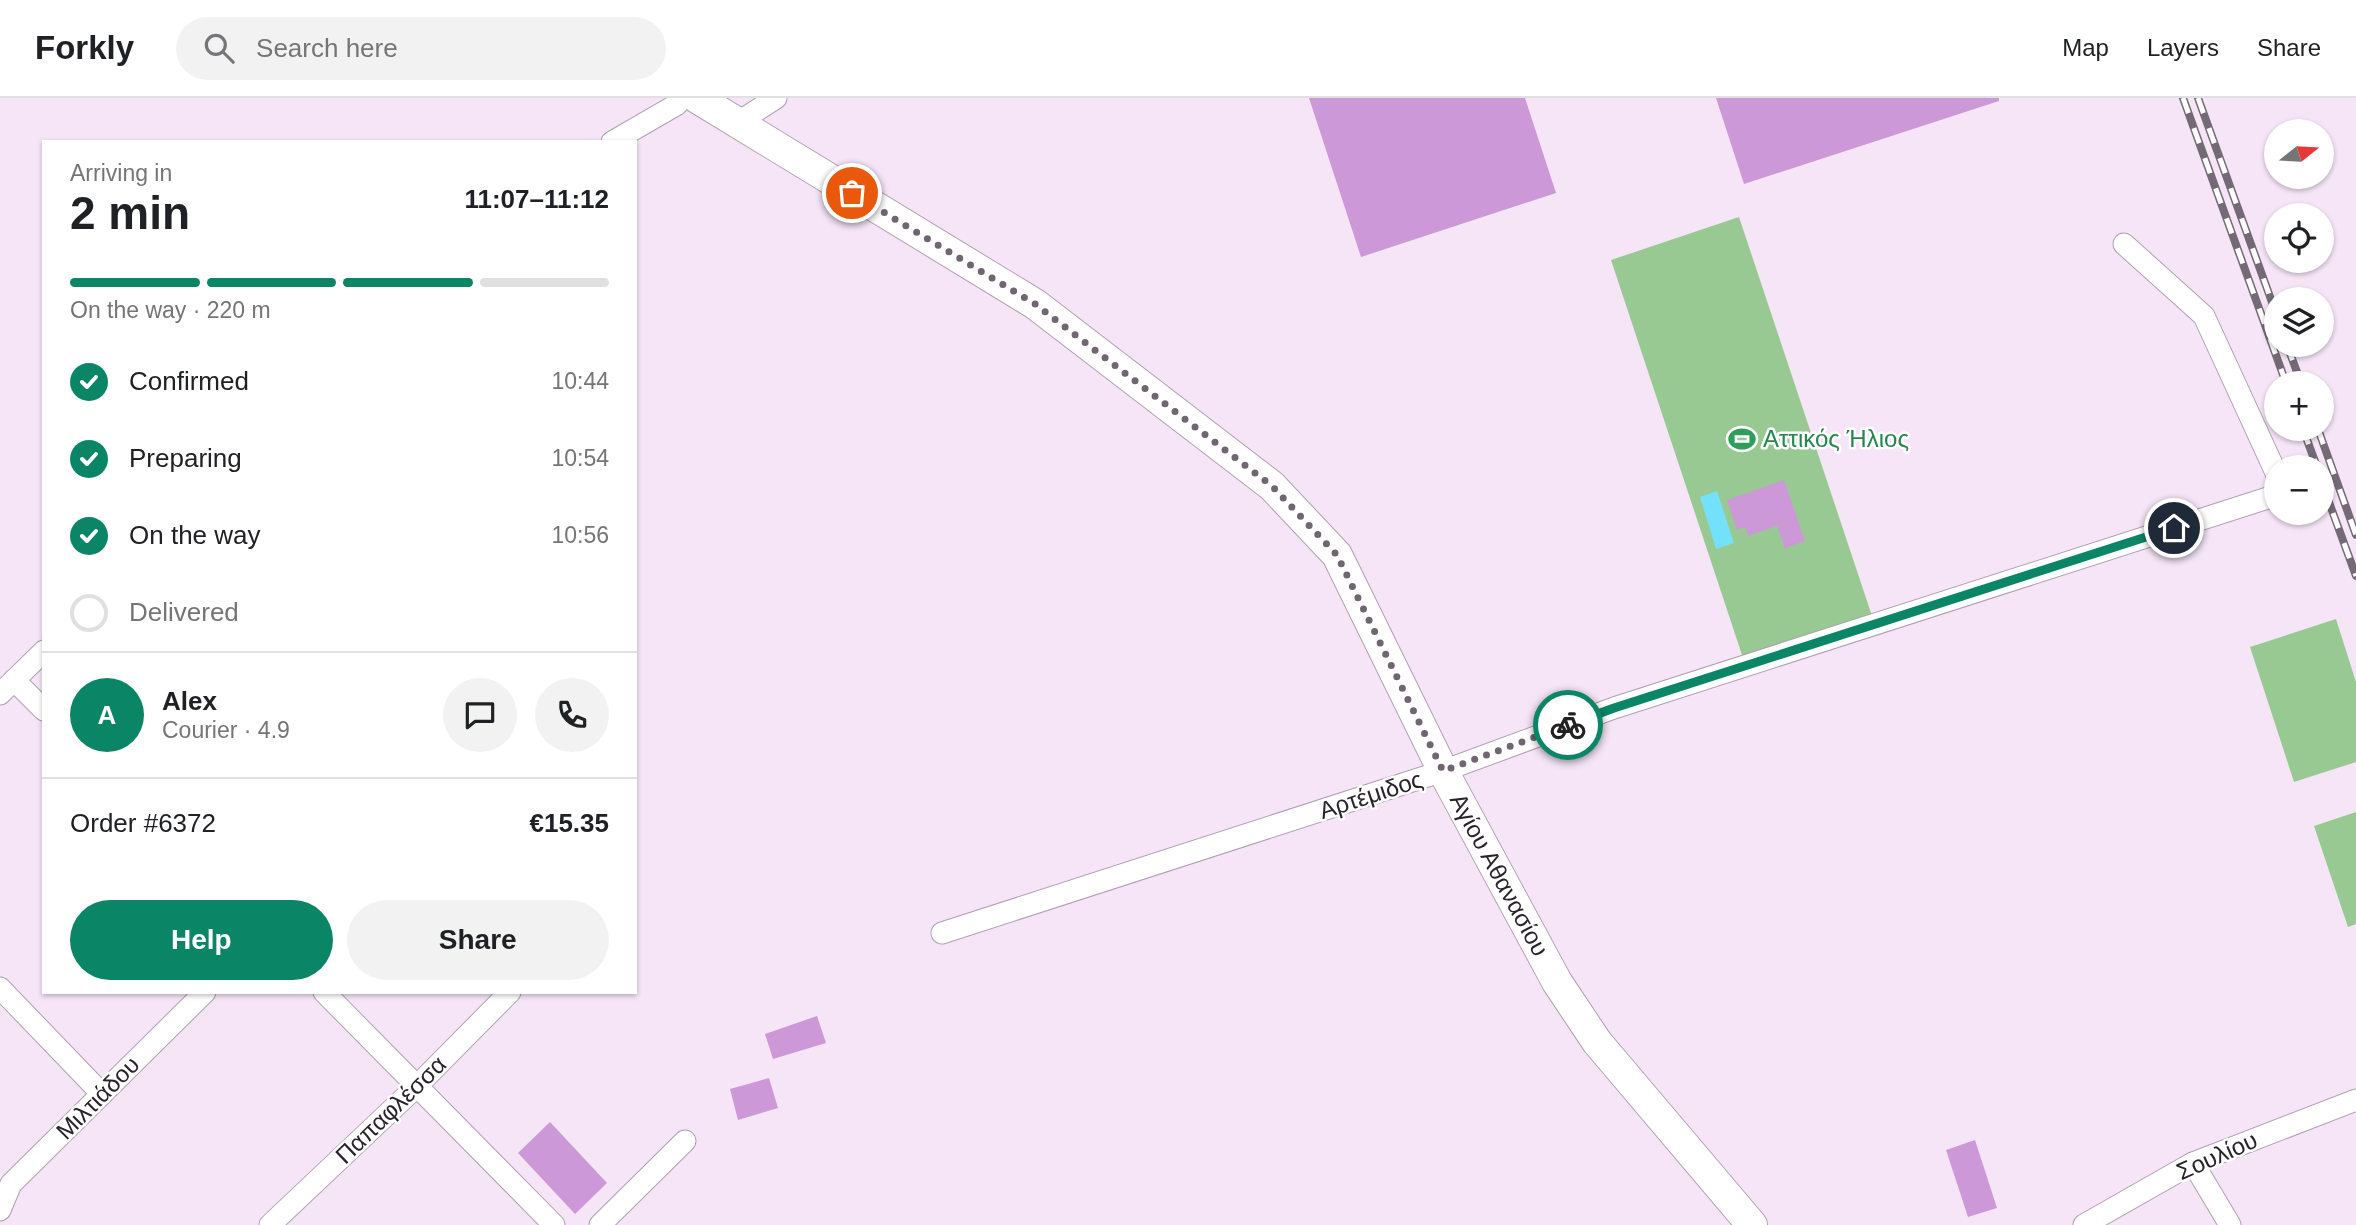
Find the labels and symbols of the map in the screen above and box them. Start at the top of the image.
north arrow [2264,119,2334,189]
pin [822,163,882,223]
sports icon: Αττικός Ήλιος [1727,424,1757,454]
place label: Αττικός Ήλιος [1763,425,1909,452]
pin [2144,498,2204,558]
courier [1533,690,1603,760]
street label: Αρτέμιδος [1316,765,1426,824]
street label: Αγίου Αθανασίου [1445,789,1554,960]
street label: Παπαφλέσσα [330,1050,451,1169]
street label: Μιλτιάδου [51,1051,145,1145]
street label: Σουλίου [2172,1126,2261,1185]

